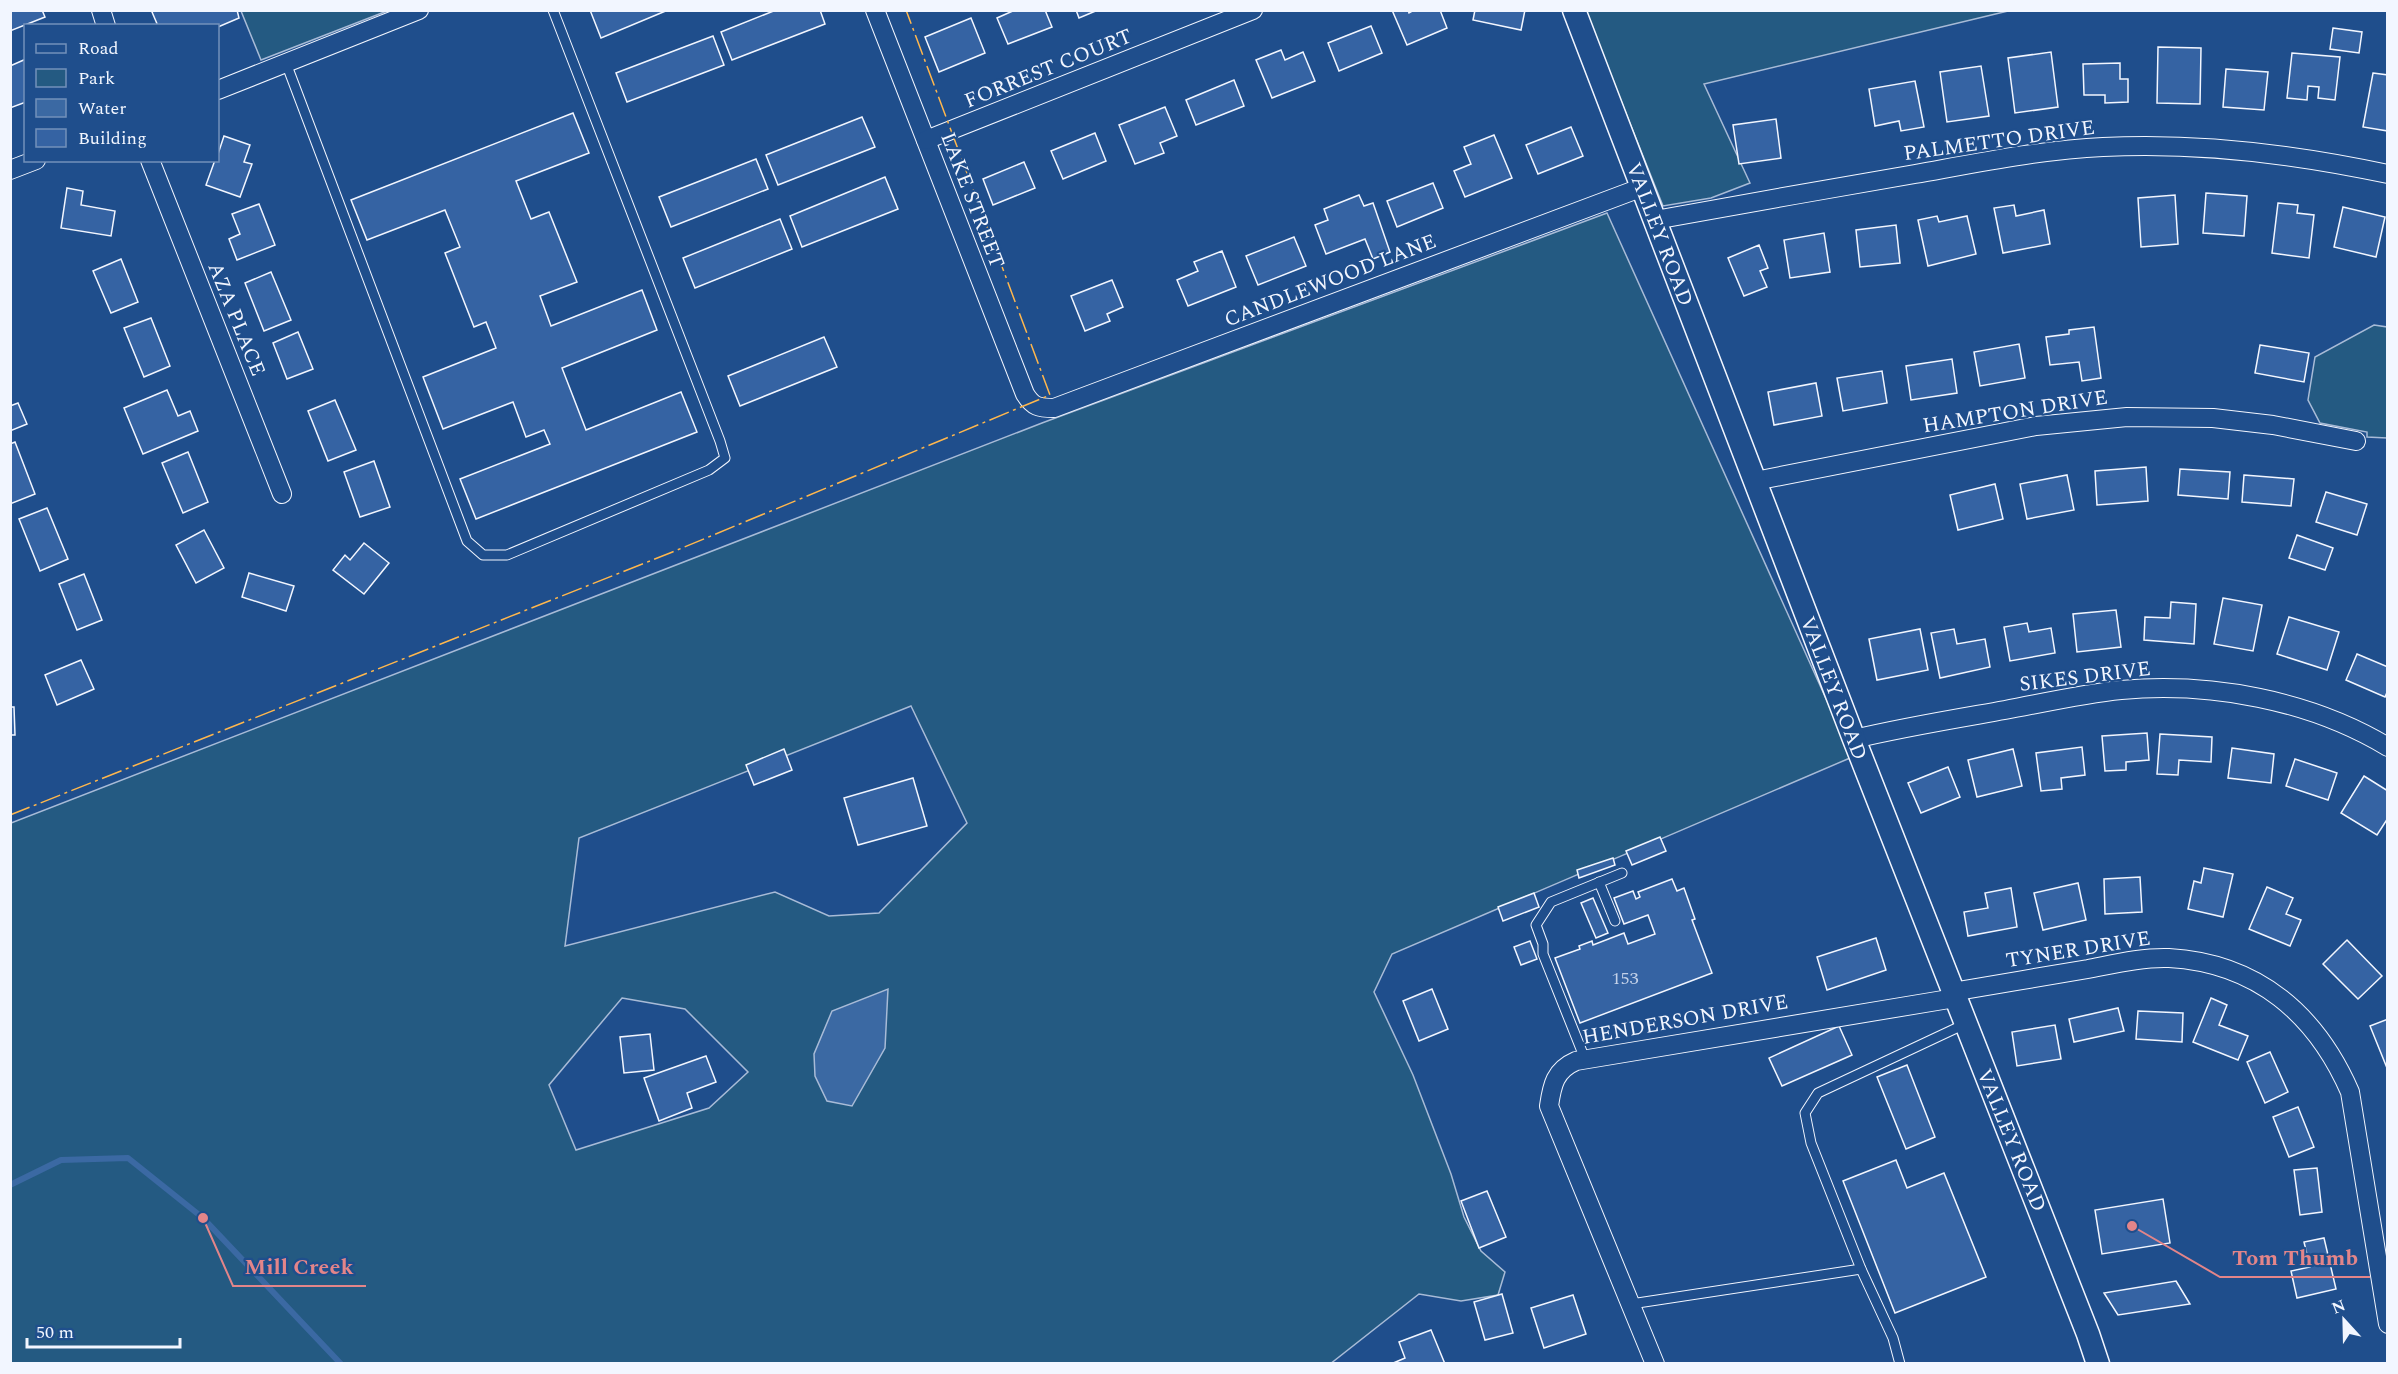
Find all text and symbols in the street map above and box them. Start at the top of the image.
street label: FORREST COURT [960,21,1137,117]
legend [24,24,219,162]
text: Road [78,35,119,62]
text: Park [78,65,115,92]
text: Water [78,95,126,122]
street label: PALMETTO DRIVE [1901,112,2097,170]
text: Building [78,125,147,152]
street label: LAKE STREET [931,128,1013,273]
street label: VALLEY ROAD [1617,158,1701,311]
street label: CANDLEWOOD LANE [1220,226,1441,336]
street label: AZA PLACE [199,257,274,381]
street label: HAMPTON DRIVE [1920,382,2110,442]
street label: VALLEY ROAD [1791,612,1875,765]
street label: SIKES DRIVE [2018,653,2153,701]
street label: TYNER DRIVE [2003,923,2153,977]
house number: 153 [1612,965,1639,992]
street label: HENDERSON DRIVE [1580,986,1791,1054]
street label: VALLEY ROAD [1968,1064,2054,1217]
callout: Tom Thumb [2220,1237,2370,1277]
text: Tom Thumb [2232,1242,2358,1275]
callout: Mill Creek [233,1246,366,1286]
text: Mill Creek [244,1251,354,1284]
north arrow [2314,1290,2374,1350]
text: N [2328,1293,2349,1321]
scale bar [27,1311,180,1349]
text: 50 m [36,1319,74,1346]

